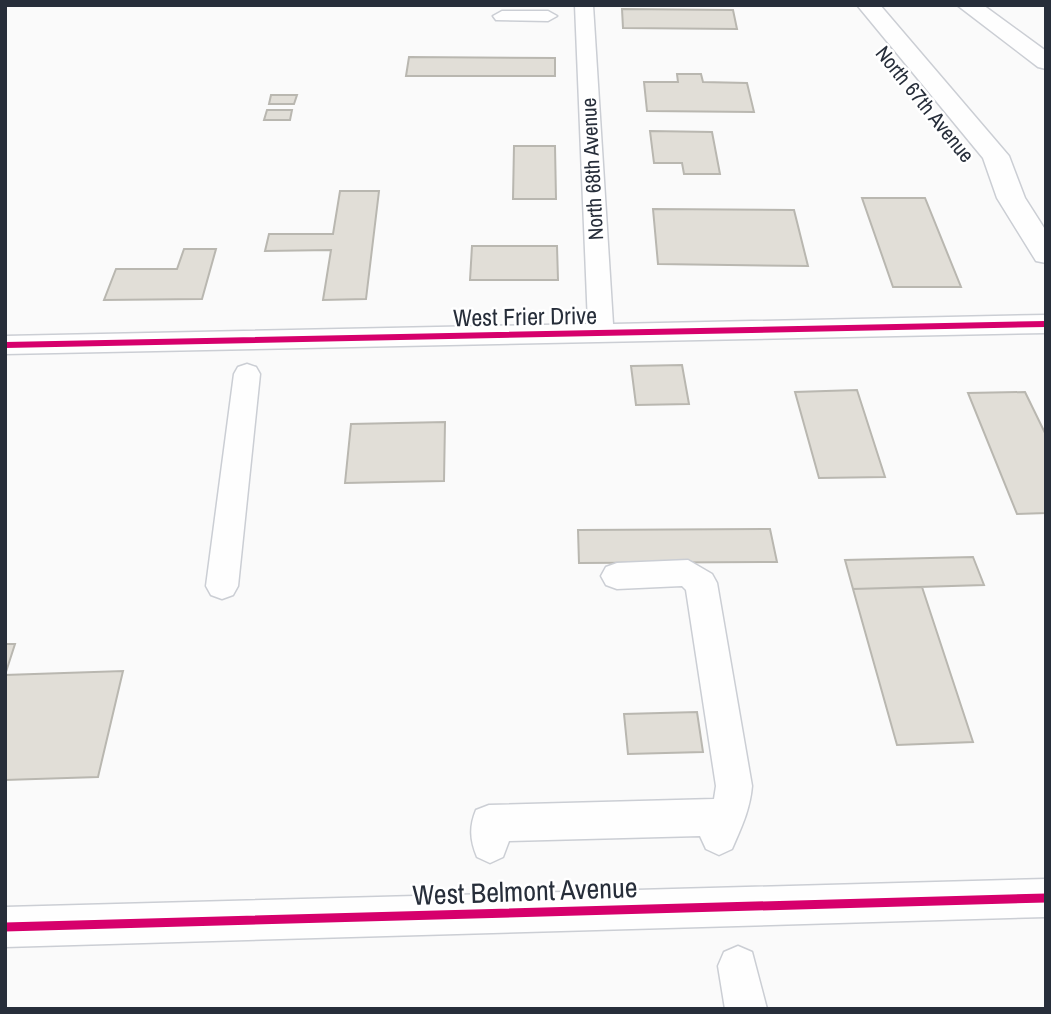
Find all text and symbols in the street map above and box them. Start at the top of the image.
street label: North 67th Avenue [869,40,981,168]
street label: North 68th Avenue [574,97,610,241]
street label: West Frier Drive [453,299,597,333]
street label: West Belmont Avenue [412,868,638,914]

